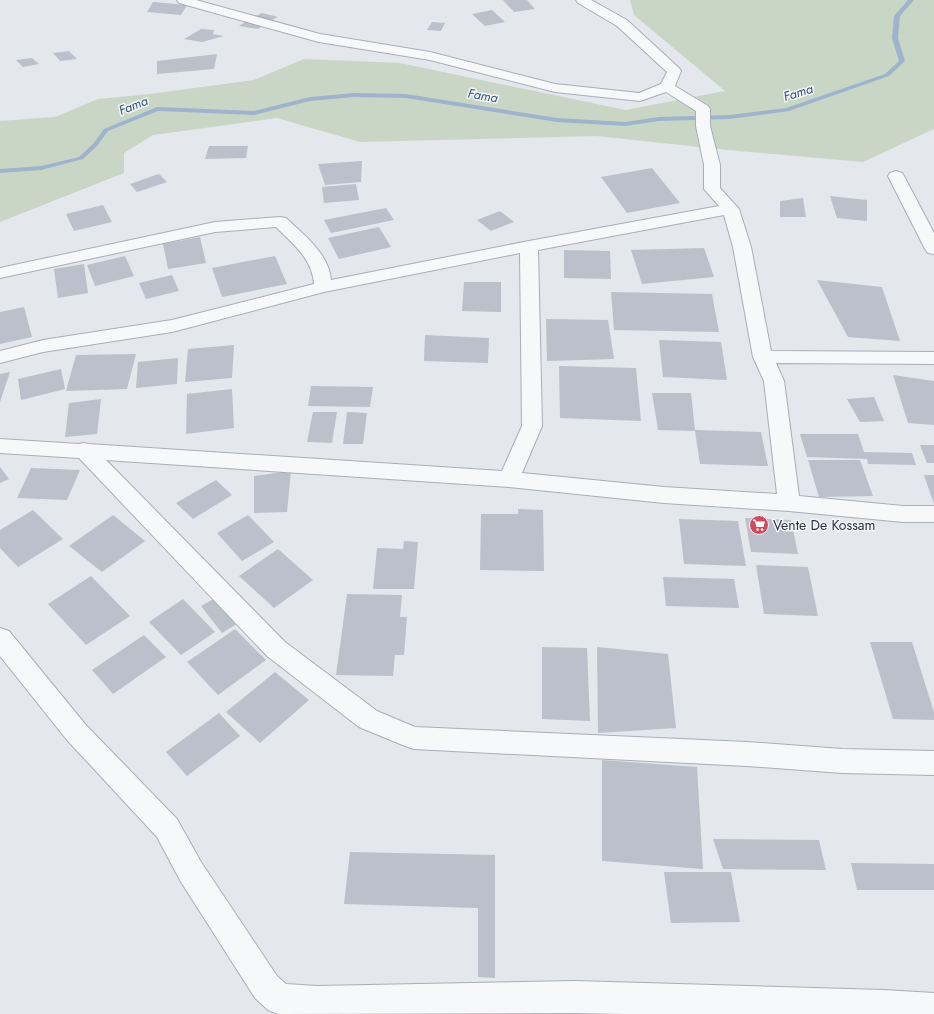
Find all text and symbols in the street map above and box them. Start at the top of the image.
water label: Fama [781,79,815,106]
water label: Fama [467,84,499,107]
water label: Fama [116,91,151,120]
supermarket icon: Vente De Kossam [748,514,770,536]
place label: Vente De Kossam [773,515,875,535]

